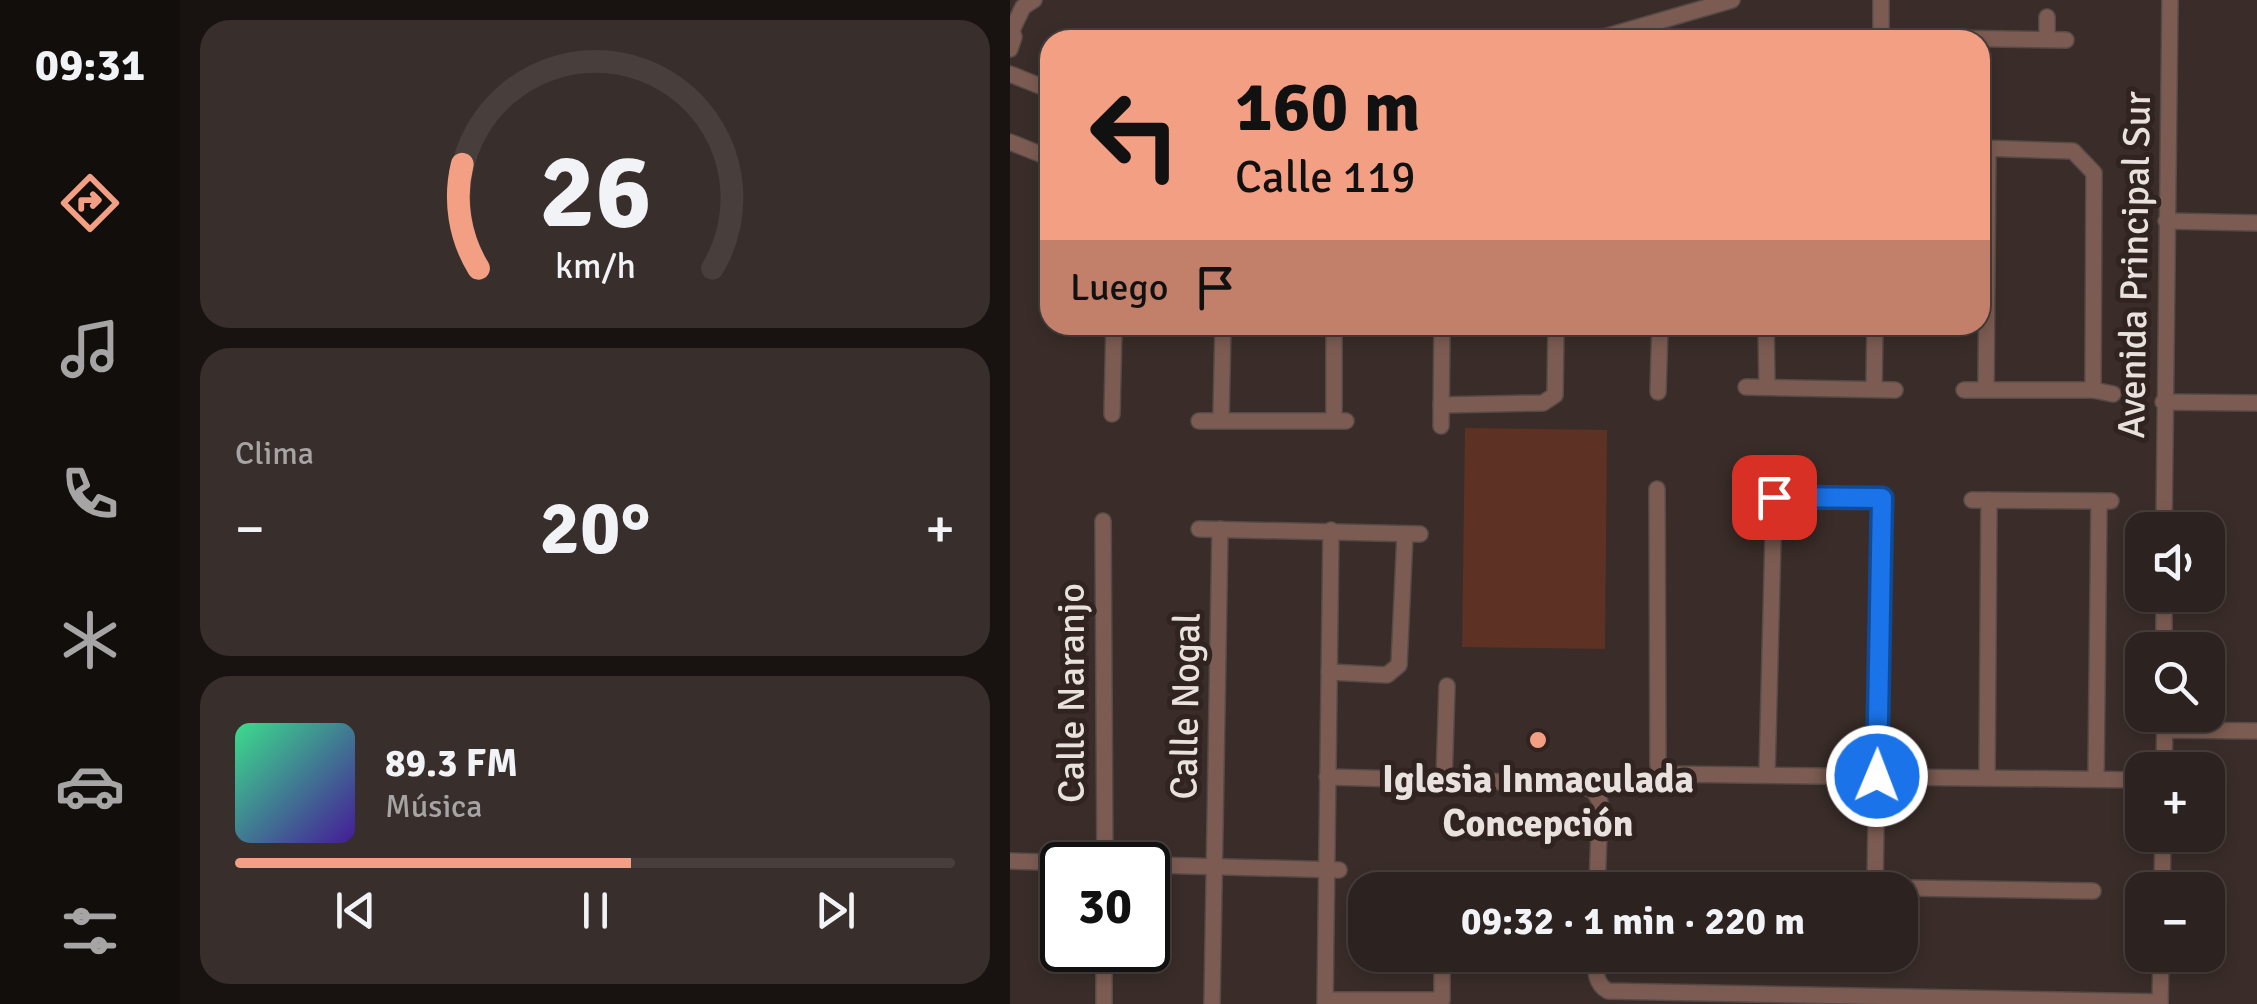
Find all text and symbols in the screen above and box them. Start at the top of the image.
text: 09:31 [35,38,145,93]
text: 160 m [1235,64,1420,150]
icon: left [1070,70,1200,200]
street label: Avenida Principal Sur [2108,91,2161,439]
text: 26 [539,128,651,256]
text: Calle 119 [1235,150,1416,205]
icon: directions [55,168,125,238]
text: km/h [555,244,635,288]
icon: arrive [1188,260,1243,315]
text: Luego [1070,264,1168,311]
icon: music [55,314,125,384]
text: Clima [235,434,314,473]
pin [1732,455,1817,540]
icon: phone [55,459,125,529]
icon: arrive [1747,470,1802,525]
text: 20° [540,482,651,575]
text: − [235,495,265,563]
text: + [925,495,955,563]
map controls [2125,512,2225,972]
button: sound [2125,512,2225,612]
street label: Calle Naranjo [1048,583,1095,803]
icon: climate [55,605,125,675]
street label: Calle Nogal [1160,612,1211,800]
button: search [2125,632,2225,732]
position arrow [1825,724,1929,828]
marker: Iglesia Inmaculada Concepción [1527,729,1549,751]
text: 89.3 FM [385,740,518,787]
icon: car [55,751,125,821]
button: + [2125,752,2225,852]
place label: Iglesia Inmaculada Concepción [1382,756,1694,847]
text: Música [385,787,482,826]
speed limit sign: 30 [1040,842,1170,972]
button: − [2125,872,2225,972]
icon: previous [328,883,383,938]
icon: pause [568,883,623,938]
icon: next [808,883,863,938]
icon: filters [55,896,125,966]
text: 09:32 · 1 min · 220 m [1461,898,1805,945]

